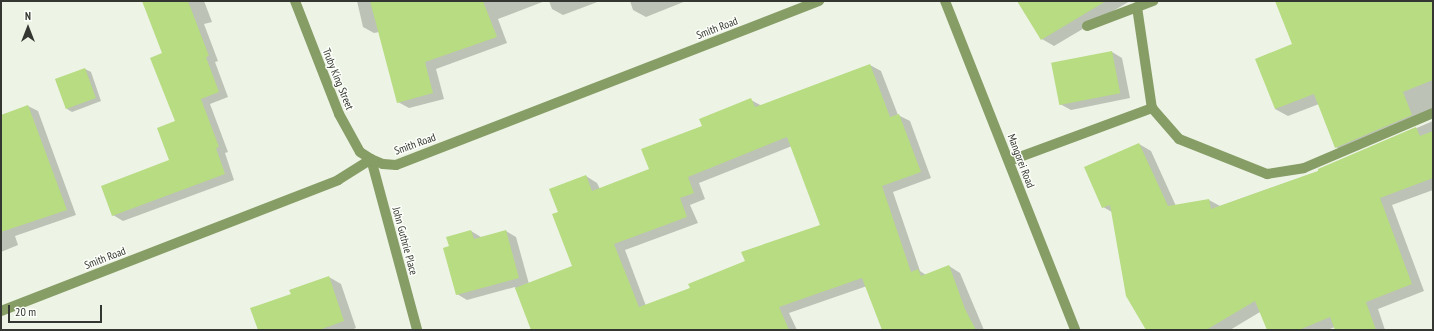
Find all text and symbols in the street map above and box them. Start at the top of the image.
north arrow [8,8,48,48]
text: N [25,9,31,23]
street label: Smith Road [694,14,740,42]
street label: Truby King Street [320,46,356,112]
street label: Smith Road [392,130,438,158]
street label: Mangorei Road [1005,132,1037,190]
street label: John Guthrie Place [390,206,420,276]
street label: Smith Road [82,244,128,272]
scale bar [10,297,104,323]
text: 20 m [15,304,36,319]

